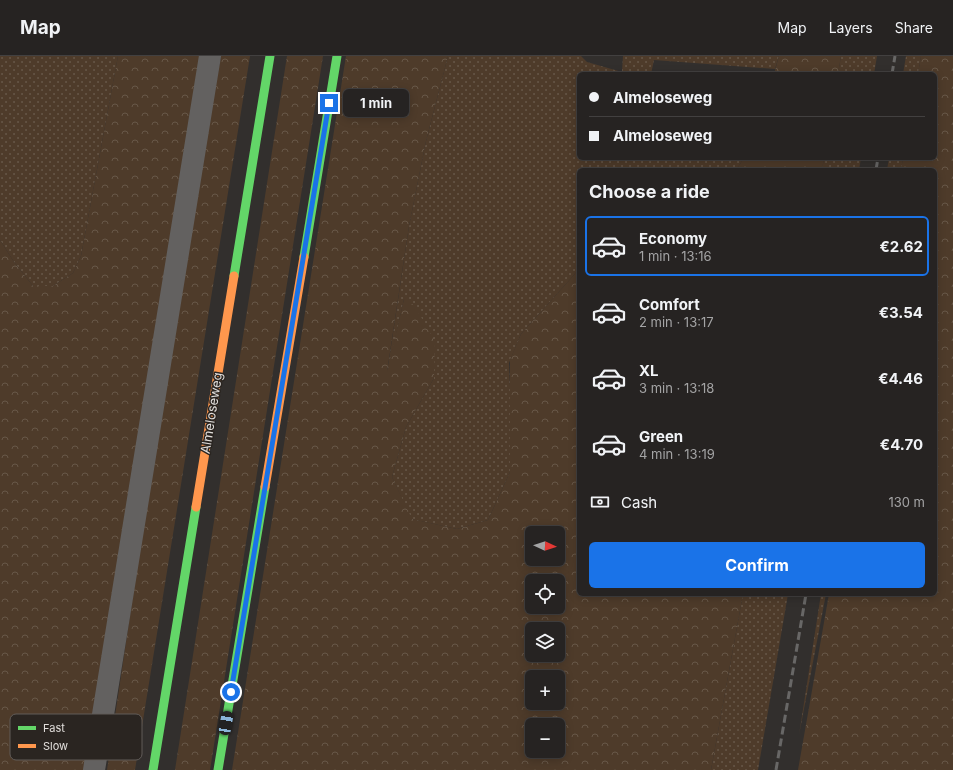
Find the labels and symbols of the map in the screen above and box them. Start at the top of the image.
callout: 1 min [343,89,409,117]
route end [320,94,338,112]
street label: Almeloseweg [197,371,225,455]
north arrow [525,526,565,566]
route start [222,683,240,701]
car [218,710,234,736]
legend [10,714,142,760]
text: Fast [43,721,65,735]
text: Slow [43,739,68,753]

